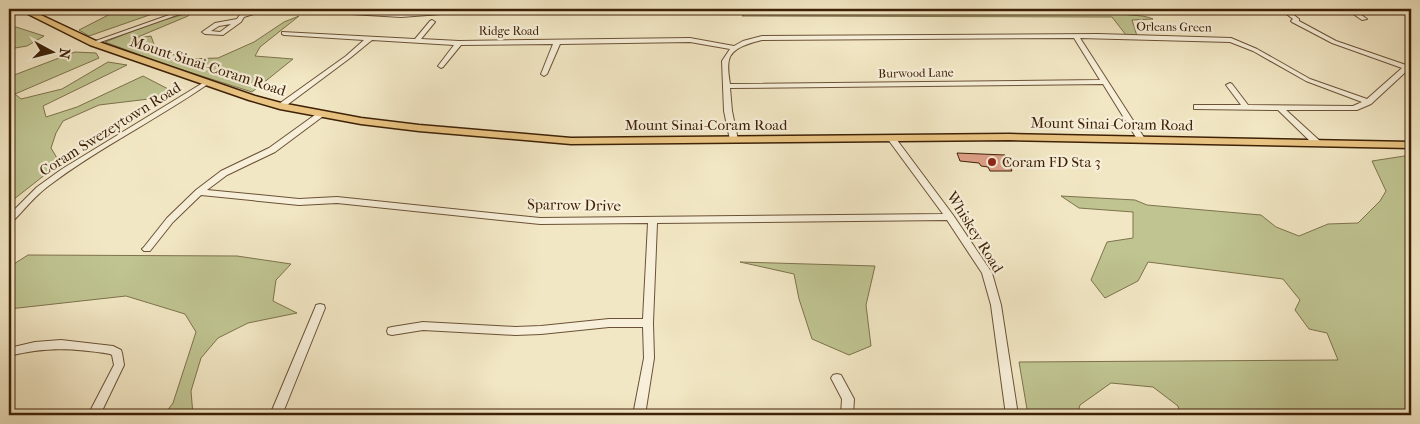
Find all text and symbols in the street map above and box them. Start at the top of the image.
street label: Orleans Green [1136,19,1212,35]
street label: Ridge Road [479,24,540,38]
north arrow [28,28,78,78]
street label: Mount Sinai-Coram Road [128,32,289,100]
text: N [55,47,73,60]
street label: Burwood Lane [878,65,954,81]
street label: Coram Swezeytown Road [36,78,185,180]
street label: Mount Sinai-Coram Road [1030,114,1194,134]
street label: Mount Sinai-Coram Road [625,116,788,134]
place label: Coram FD Sta 3 [1002,153,1101,171]
marker: Coram FD Sta 3 [986,156,998,168]
street label: Whiskey Road [942,187,1008,277]
street label: Sparrow Drive [527,195,622,215]

